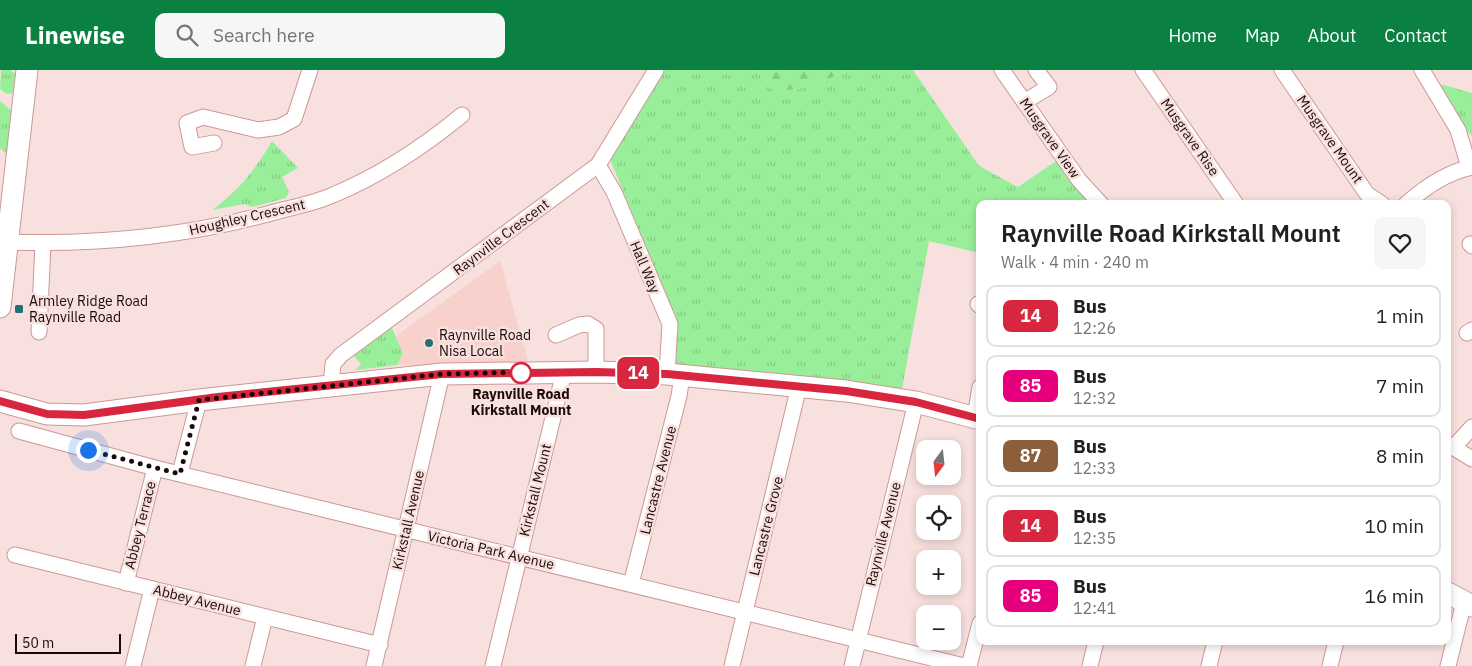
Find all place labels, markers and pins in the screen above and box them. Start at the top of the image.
place label: Armley Ridge Road Raynville Road [29,292,148,326]
marker: Armley Ridge Road Raynville Road [13,303,25,315]
place label: Raynville Road Nisa Local [439,326,531,360]
marker: Raynville Road Nisa Local [423,337,435,349]
marker: Raynville Road Kirkstall Mount [510,362,532,384]
place label: Raynville Road Kirkstall Mount [471,385,571,419]

